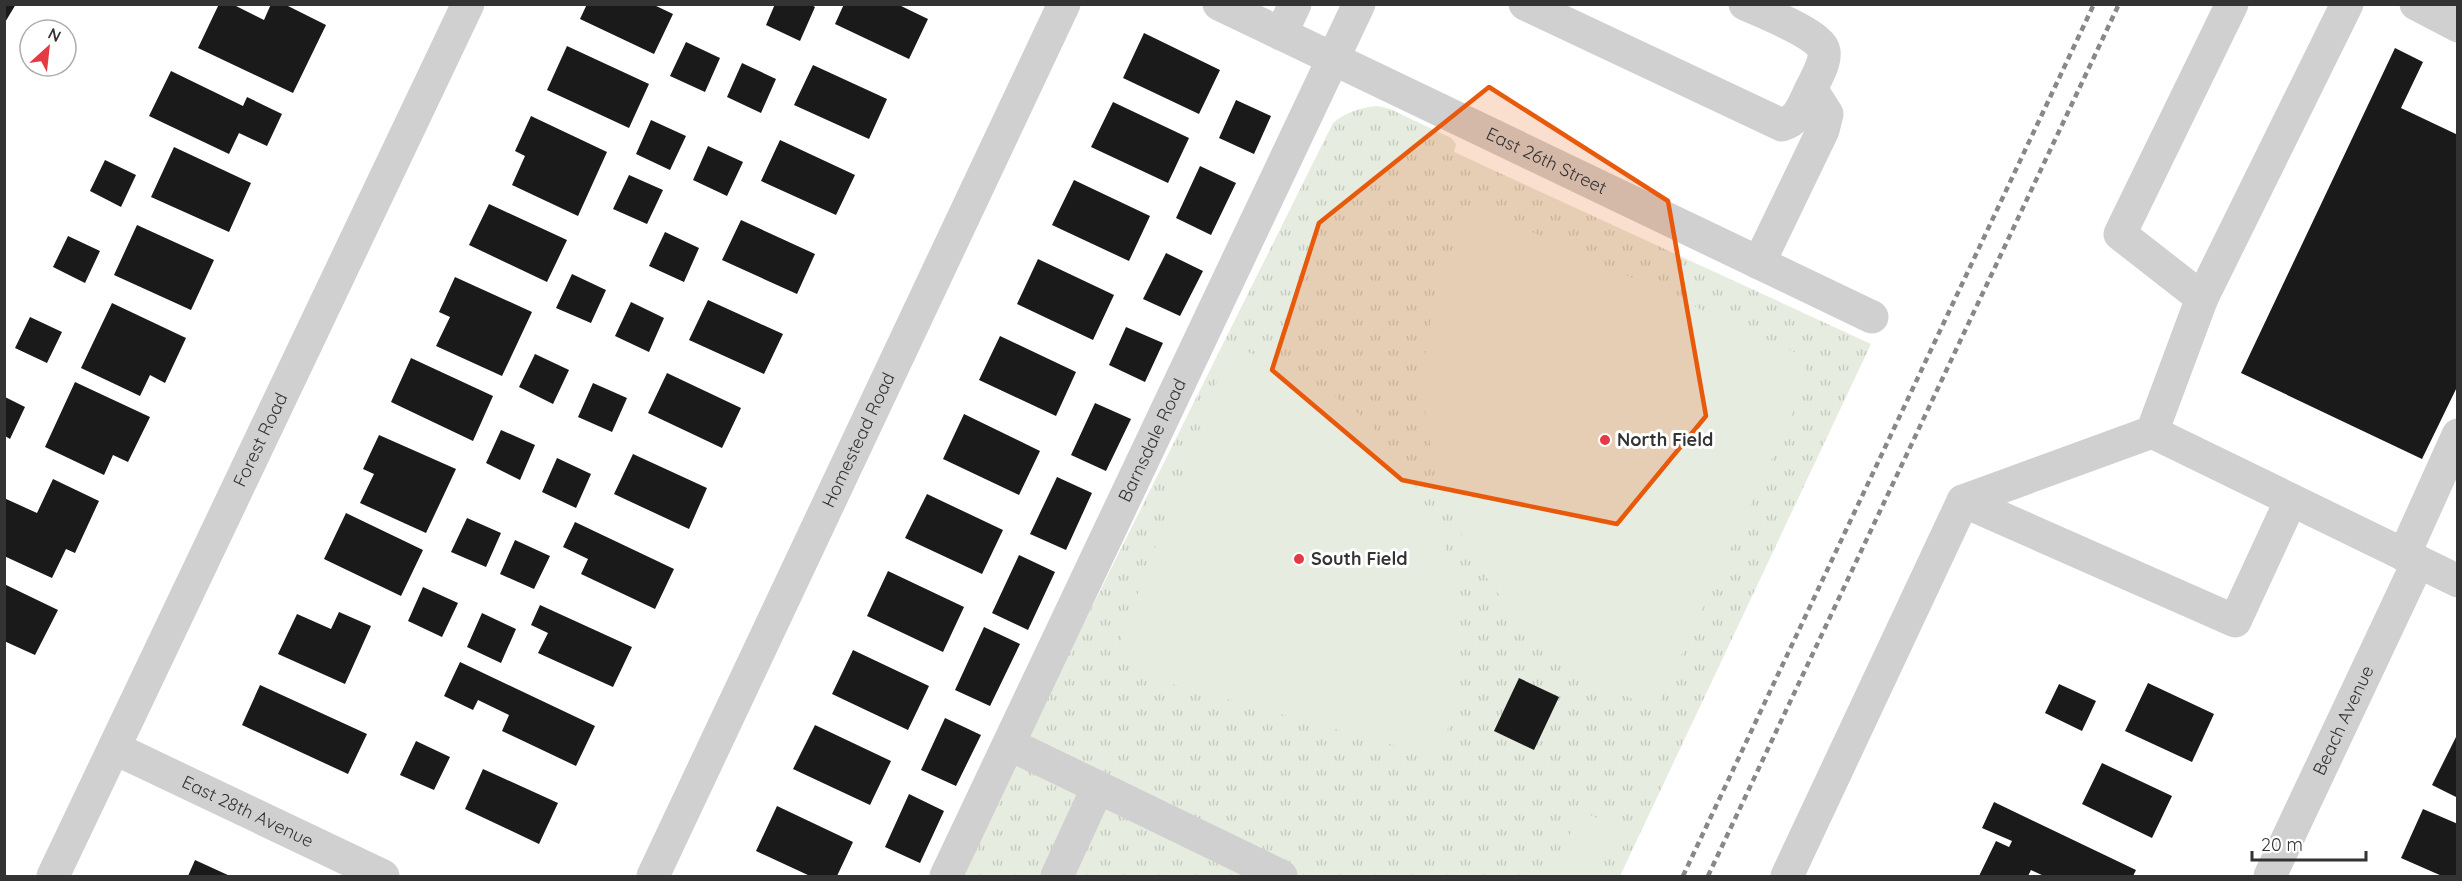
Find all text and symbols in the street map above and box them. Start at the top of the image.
north arrow [18,18,78,78]
text: N [45,23,65,46]
street label: East 26th Street [1483,122,1611,199]
street label: Homestead Road [816,369,900,511]
street label: Barnsdale Road [1113,375,1191,506]
street label: Forest Road [228,389,292,491]
place label: North Field [1617,428,1713,451]
marker: North Field [1598,433,1612,447]
place label: South Field [1311,547,1407,570]
marker: South Field [1292,552,1306,566]
street label: Beach Avenue [2307,661,2379,779]
street label: East 28th Avenue [178,770,317,852]
scale bar [2252,824,2366,862]
text: 20 m [2261,833,2303,856]

